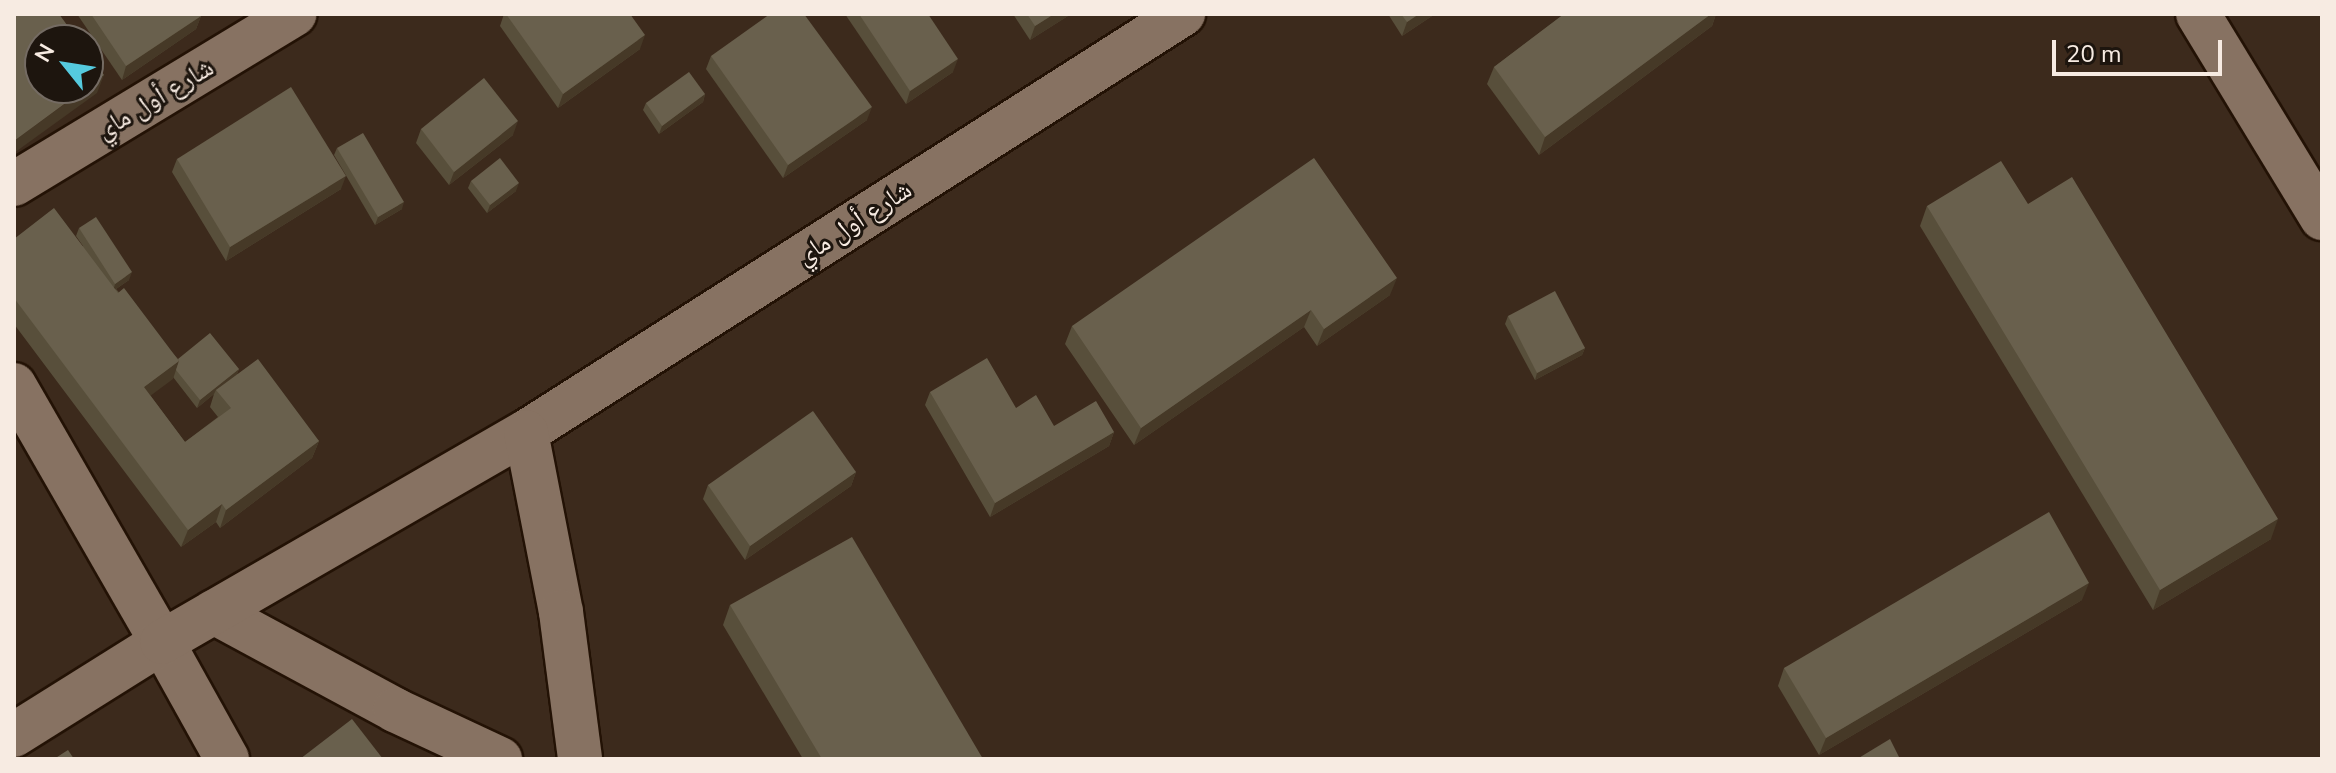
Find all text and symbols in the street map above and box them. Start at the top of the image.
north arrow [24,24,104,104]
scale bar [2056,24,2226,74]
text: N [28,38,62,68]
text: 20 m [2066,38,2122,70]
street label: شارع أول ماي [91,52,219,146]
street label: شارع أول ماي [791,174,917,272]

